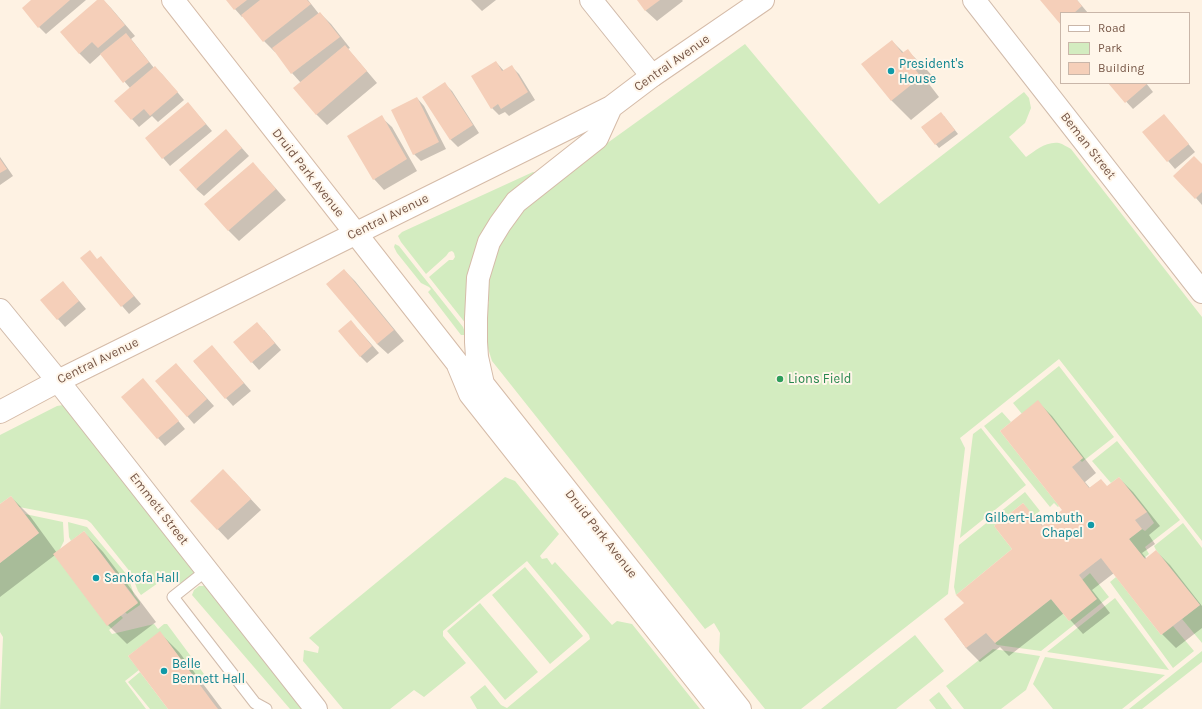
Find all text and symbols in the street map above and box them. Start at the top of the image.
legend [1060,12,1190,84]
text: Road [1098,21,1126,35]
street label: Central Avenue [631,31,713,95]
text: Park [1098,41,1122,55]
place label: President's House [899,56,964,87]
text: Building [1098,61,1144,75]
marker: President's House [886,66,896,76]
street label: Beman Street [1057,109,1119,183]
street label: Druid Park Avenue [269,126,347,220]
street label: Central Avenue [345,191,431,243]
street label: Central Avenue [55,335,141,387]
place label: Lions Field [788,371,852,387]
marker: Lions Field [775,374,785,384]
street label: Emmett Street [126,470,192,548]
street label: Druid Park Avenue [562,487,640,581]
place label: Gilbert-Lambuth Chapel [985,510,1083,541]
marker: Gilbert-Lambuth Chapel [1086,520,1096,530]
place label: Sankofa Hall [104,570,179,586]
marker: Sankofa Hall [91,573,101,583]
place label: Belle Bennett Hall [172,656,245,687]
marker: Belle Bennett Hall [159,666,169,676]

